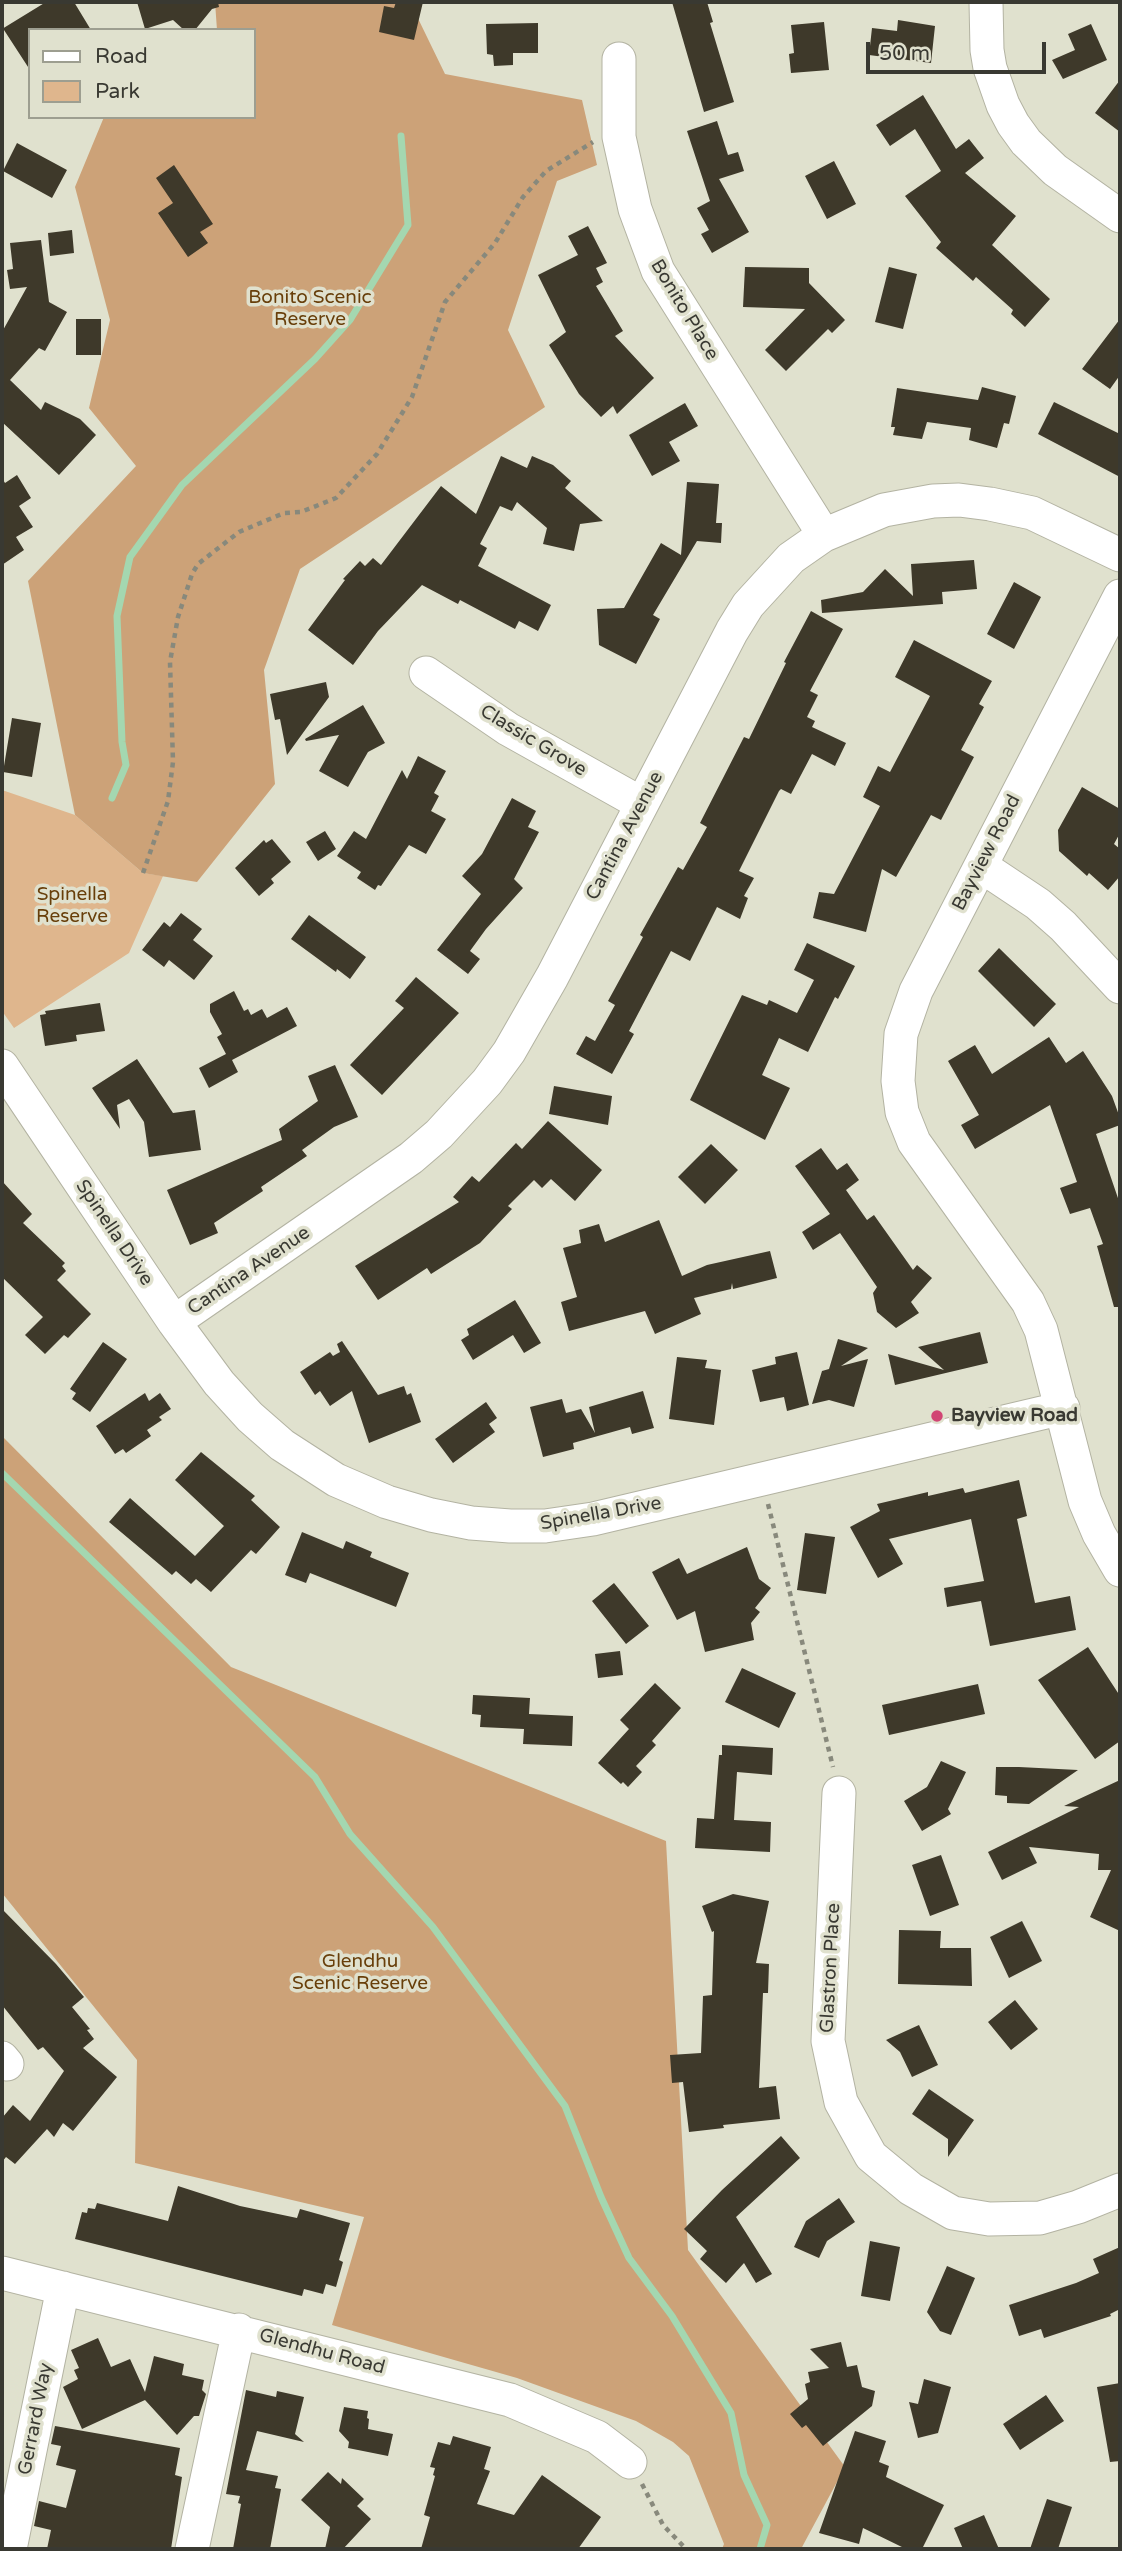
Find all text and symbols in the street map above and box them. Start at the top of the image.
legend [28,28,256,119]
scale bar [870,28,1050,72]
text: 50 m [879,41,930,66]
text: Road [95,44,148,69]
text: Park [95,79,140,104]
street label: Bonito Place [645,256,723,364]
park label: Bonito Scenic Reserve [248,287,372,331]
street label: Classic Grove [476,700,590,782]
street label: Cantina Avenue [582,768,668,904]
street label: Bayview Road [948,791,1026,915]
park label: Spinella Reserve [36,884,108,928]
street label: Spinella Drive [70,1176,158,1290]
street label: Cantina Avenue [184,1222,314,1320]
place label: Bayview Road [951,1405,1078,1427]
marker: Bayview Road [929,1408,945,1424]
street label: Spinella Drive [539,1492,663,1536]
street label: Glastron Place [816,1902,846,2034]
park label: Glendhu Scenic Reserve [292,1951,428,1995]
street label: Glendhu Road [257,2324,387,2380]
street label: Gerrard Way [14,2361,58,2477]

